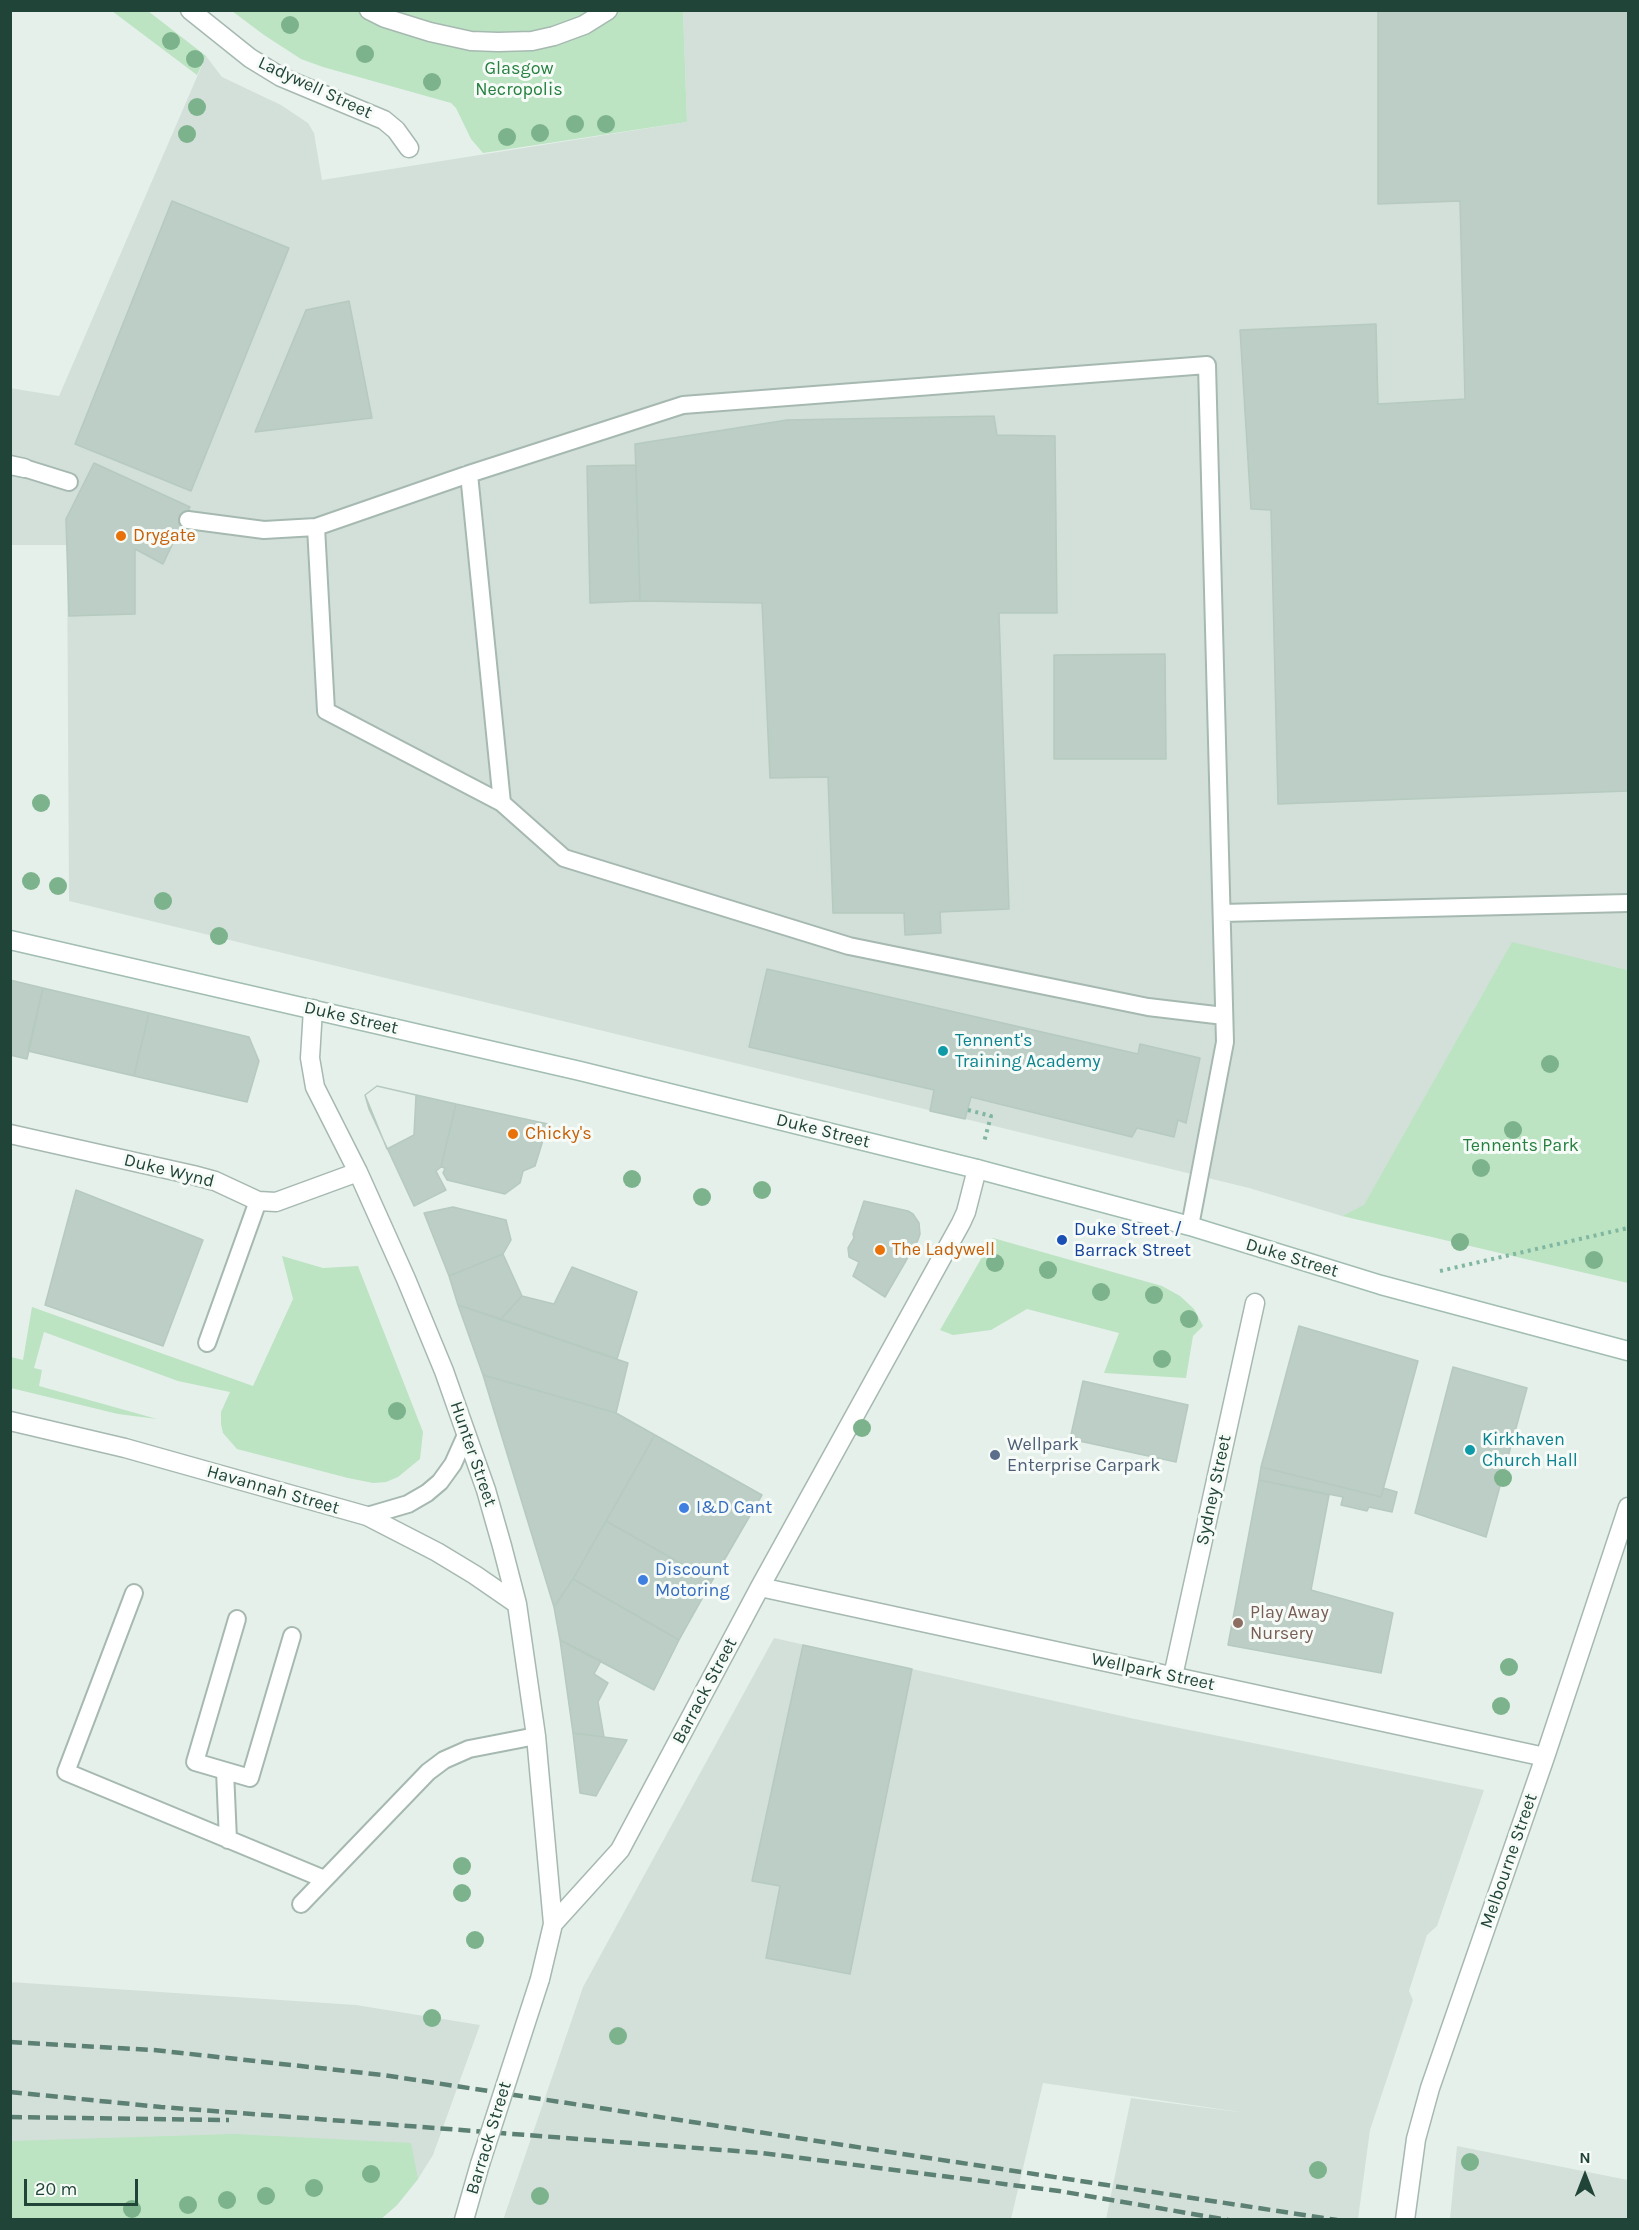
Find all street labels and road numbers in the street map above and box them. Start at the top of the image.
street label: Ladywell Street [255,52,375,124]
street label: Duke Street [302,997,400,1039]
street label: Duke Street [774,1109,872,1153]
street label: Duke Wynd [122,1149,216,1193]
street label: Duke Street [1243,1234,1341,1282]
street label: Hunter Street [445,1398,501,1510]
street label: Sydney Street [1192,1433,1236,1547]
street label: Havannah Street [204,1461,342,1519]
street label: Barrack Street [668,1634,742,1748]
street label: Wellpark Street [1089,1648,1217,1696]
street label: Melbourne Street [1476,1791,1542,1931]
street label: Barrack Street [462,2079,516,2197]

